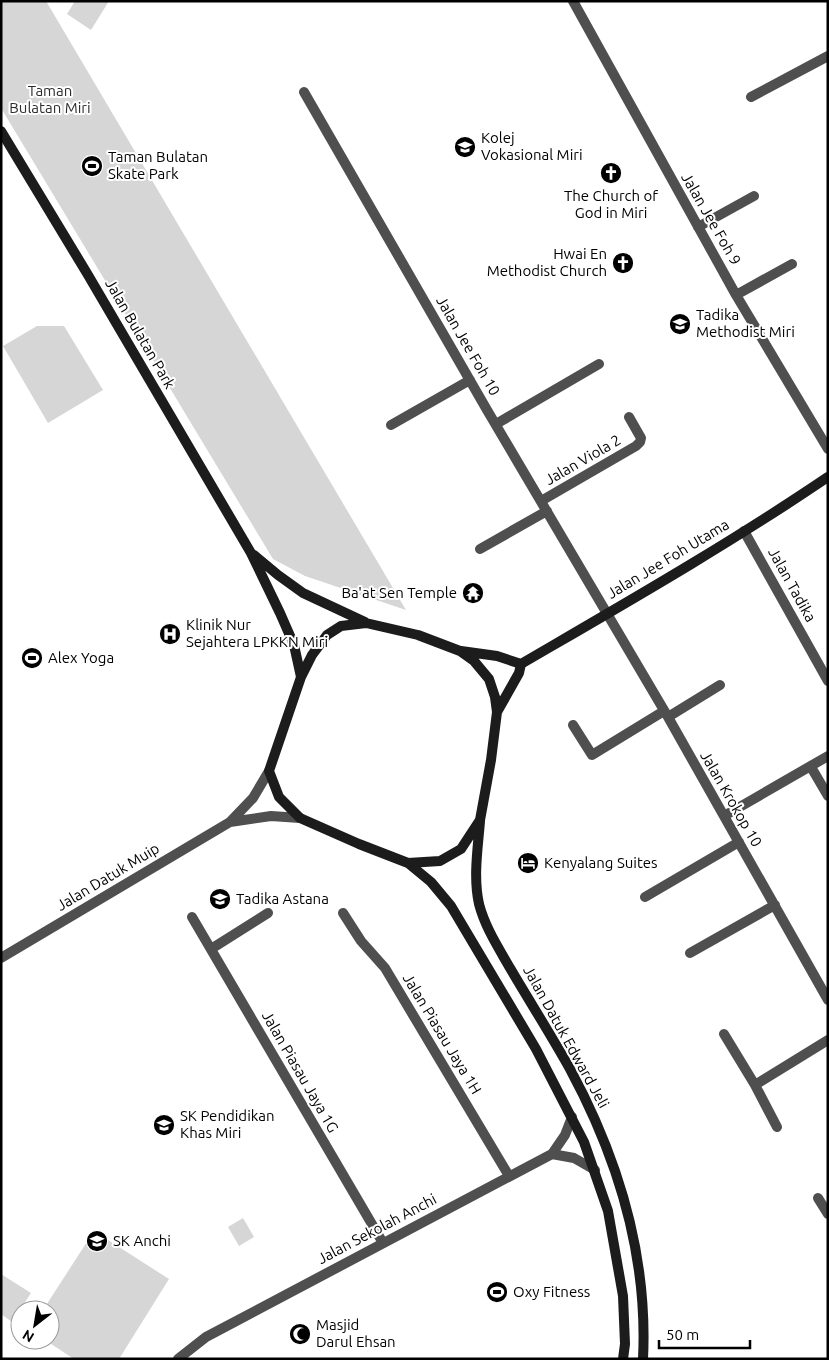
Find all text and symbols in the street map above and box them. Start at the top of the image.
park label: Taman Bulatan Miri [9,82,91,116]
place label: Kolej Vokasional Miri [481,129,583,163]
school or university icon: Kolej Vokasional Miri [453,135,477,159]
place label: Taman Bulatan Skate Park [108,148,208,182]
sports icon: Taman Bulatan Skate Park [80,154,104,178]
church icon: The Church of God in Miri [599,161,623,185]
street label: Jalan Jee Foh 9 [678,170,745,268]
place label: The Church of God in Miri [564,187,658,221]
place label: Hwai En Methodist Church [487,245,607,279]
church icon: Hwai En Methodist Church [611,251,635,275]
street label: Jalan Bulatan Park [102,276,179,392]
street label: Jalan Jee Foh 10 [433,293,504,398]
place label: Tadika Methodist Miri [696,306,795,340]
school or university icon: Tadika Methodist Miri [668,312,692,336]
street label: Jalan Viola 2 [542,431,624,488]
street label: Jalan Jee Foh Utama [604,515,732,602]
street label: Jalan Tadika [765,545,820,625]
temple icon: Ba'at Sen Temple [461,581,485,605]
place label: Ba'at Sen Temple [341,584,457,601]
place label: Klinik Nur Sejahtera LPKKN Miri [186,616,328,650]
hospital icon: Klinik Nur Sejahtera LPKKN Miri [158,622,182,646]
sports icon: Alex Yoga [20,646,44,670]
place label: Alex Yoga [48,649,114,666]
street label: Jalan Krokop 10 [697,748,766,850]
street label: Jalan Datuk Muip [53,839,162,914]
hotel icon: Kenyalang Suites [516,851,540,875]
place label: Kenyalang Suites [544,854,658,871]
school or university icon: Tadika Astana [208,887,232,911]
place label: Tadika Astana [236,890,329,907]
street label: Jalan Datuk Edward Jeli [520,963,613,1111]
street label: Jalan Piasau Jaya 1H [400,970,485,1097]
street label: Jalan Piasau Jaya 1G [259,1008,342,1135]
place label: SK Pendidikan Khas Miri [180,1107,275,1141]
school or university icon: SK Pendidikan Khas Miri [152,1113,176,1137]
street label: Jalan Sekolah Anchi [314,1190,439,1267]
school or university icon: SK Anchi [85,1229,109,1253]
place label: SK Anchi [113,1232,171,1249]
sports icon: Oxy Fitness [485,1280,509,1304]
place label: Oxy Fitness [513,1283,590,1300]
north arrow [10,1300,60,1350]
place label: Masjid Darul Ehsan [316,1316,396,1350]
scale bar [659,1318,750,1350]
mosque icon: Masjid Darul Ehsan [288,1322,312,1346]
text: 50 m [666,1326,699,1343]
text: N [20,1327,37,1346]

